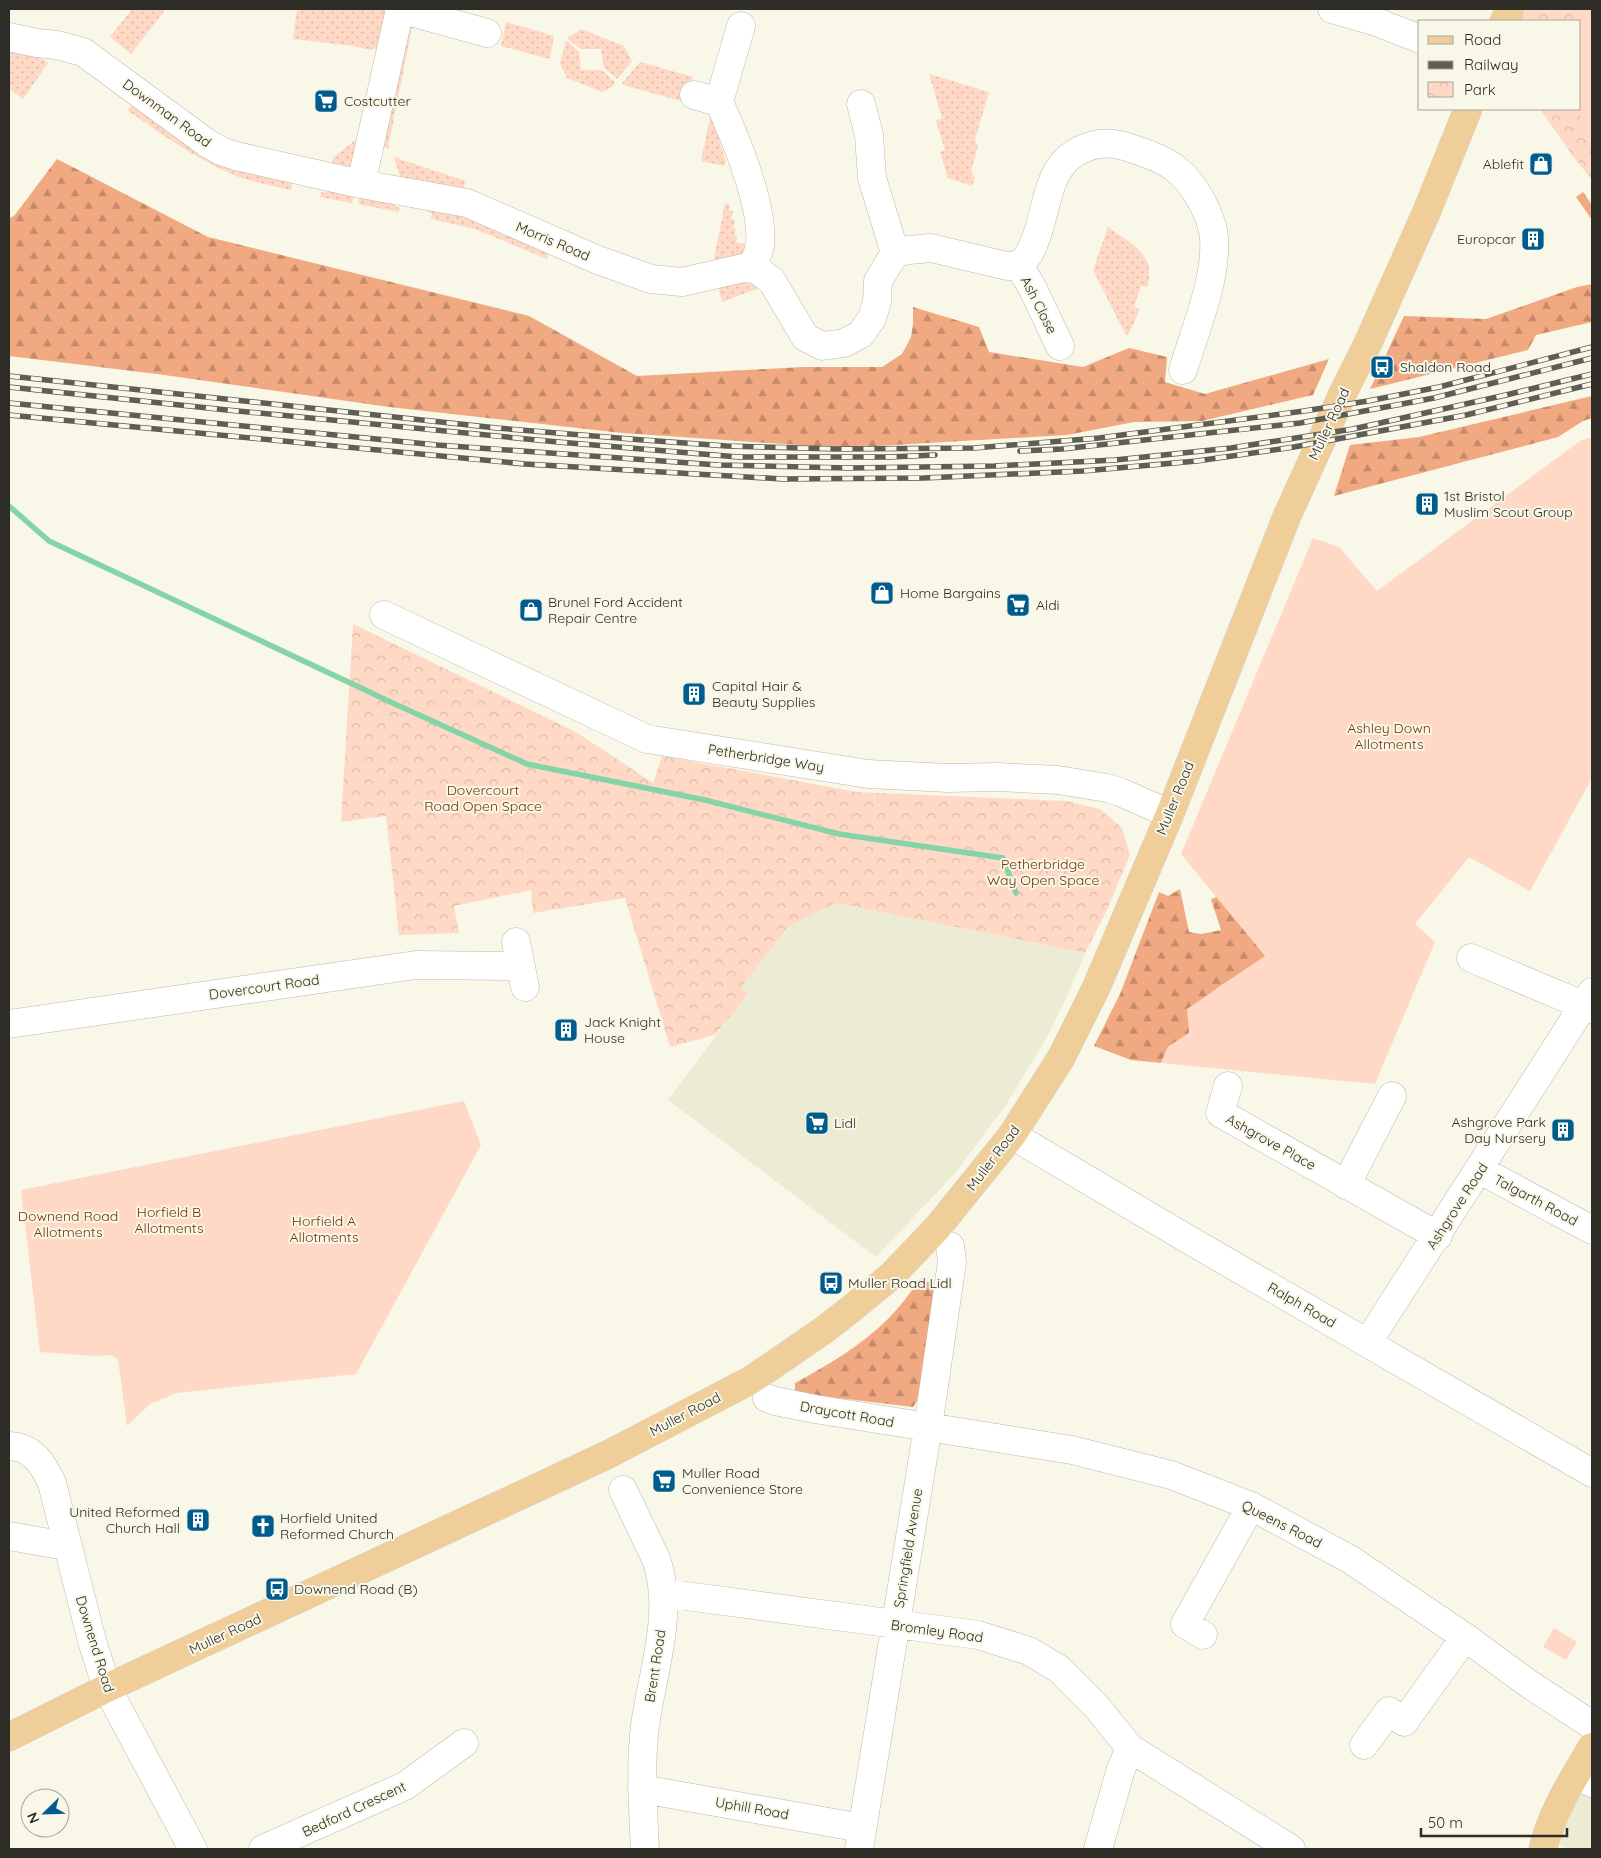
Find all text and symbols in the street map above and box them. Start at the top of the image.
legend [1418,20,1581,110]
text: Road [1464,30,1501,49]
text: Railway [1464,55,1519,74]
street label: Downman Road [119,75,215,151]
text: Park [1464,80,1496,99]
supermarket icon: Costcutter [313,88,339,114]
place label: Costcutter [344,92,411,110]
shop icon: Ablefit [1528,151,1554,177]
place label: Ablefit [1483,155,1524,173]
street label: Morris Road [513,217,593,265]
building icon: Europcar [1520,226,1546,252]
place label: Europcar [1457,230,1517,248]
street label: Ash Close [1017,273,1061,337]
bus stop icon: Shaldon Road [1369,354,1395,380]
place label: Shaldon Road [1400,358,1491,376]
street label: Muller Road [1304,385,1354,463]
place label: 1st Bristol Muslim Scout Group [1444,487,1573,521]
building icon: 1st Bristol Muslim Scout Group [1414,491,1440,517]
shop icon: Home Bargains [869,580,895,606]
place label: Home Bargains [900,584,1001,602]
supermarket icon: Aldi [1005,592,1031,618]
place label: Brunel Ford Accident Repair Centre [548,593,683,627]
place label: Aldi [1036,596,1060,614]
shop icon: Brunel Ford Accident Repair Centre [518,597,544,623]
place label: Capital Hair & Beauty Supplies [712,677,815,711]
building icon: Capital Hair & Beauty Supplies [681,681,707,707]
park label: Ashley Down Allotments [1347,719,1431,753]
street label: Petherbridge Way [707,740,825,776]
street label: Muller Road [1152,759,1198,837]
park label: Dovercourt Road Open Space [424,781,542,815]
park label: Petherbridge Way Open Space [987,855,1099,889]
street label: Dovercourt Road [208,970,320,1004]
place label: Jack Knight House [584,1013,661,1047]
building icon: Jack Knight House [553,1017,579,1043]
supermarket icon: Lidl [804,1110,830,1136]
street label: Ashgrove Place [1223,1110,1319,1174]
place label: Ashgrove Park Day Nursery [1452,1113,1546,1147]
place label: Lidl [834,1114,856,1132]
building icon: Ashgrove Park Day Nursery [1550,1117,1576,1143]
street label: Muller Road [962,1122,1024,1194]
street label: Ashgrove Road [1422,1159,1492,1253]
street label: Talgarth Road [1491,1170,1581,1230]
park label: Horfield B Allotments [135,1203,203,1237]
park label: Downend Road Allotments [18,1207,118,1241]
park label: Horfield A Allotments [290,1212,358,1246]
bus stop icon: Muller Road Lidl [818,1270,844,1296]
place label: Muller Road Lidl [848,1274,952,1292]
street label: Ralph Road [1265,1278,1339,1332]
street label: Muller Road [646,1388,724,1440]
street label: Draycott Road [798,1397,896,1431]
place label: Muller Road Convenience Store [682,1464,803,1498]
supermarket icon: Muller Road Convenience Store [651,1468,677,1494]
street label: Springfield Avenue [890,1487,926,1609]
street label: Queens Road [1239,1496,1325,1552]
place label: United Reformed Church Hall [69,1503,180,1537]
building icon: United Reformed Church Hall [185,1507,211,1533]
place label: Horfield United Reformed Church [280,1509,394,1543]
church icon: Horfield United Reformed Church [250,1513,276,1539]
bus stop icon: Downend Road (B) [264,1576,290,1602]
place label: Downend Road (B) [294,1580,418,1598]
street label: Downend Road [72,1593,118,1695]
street label: Muller Road [186,1609,264,1659]
street label: Bromley Road [890,1616,984,1646]
street label: Brent Road [640,1628,670,1704]
street label: Bedford Crescent [299,1777,409,1841]
north arrow [20,1788,70,1838]
street label: Uphill Road [714,1793,790,1823]
scale bar [1421,1806,1567,1838]
text: N [23,1810,43,1826]
text: 50 m [1428,1813,1463,1832]

